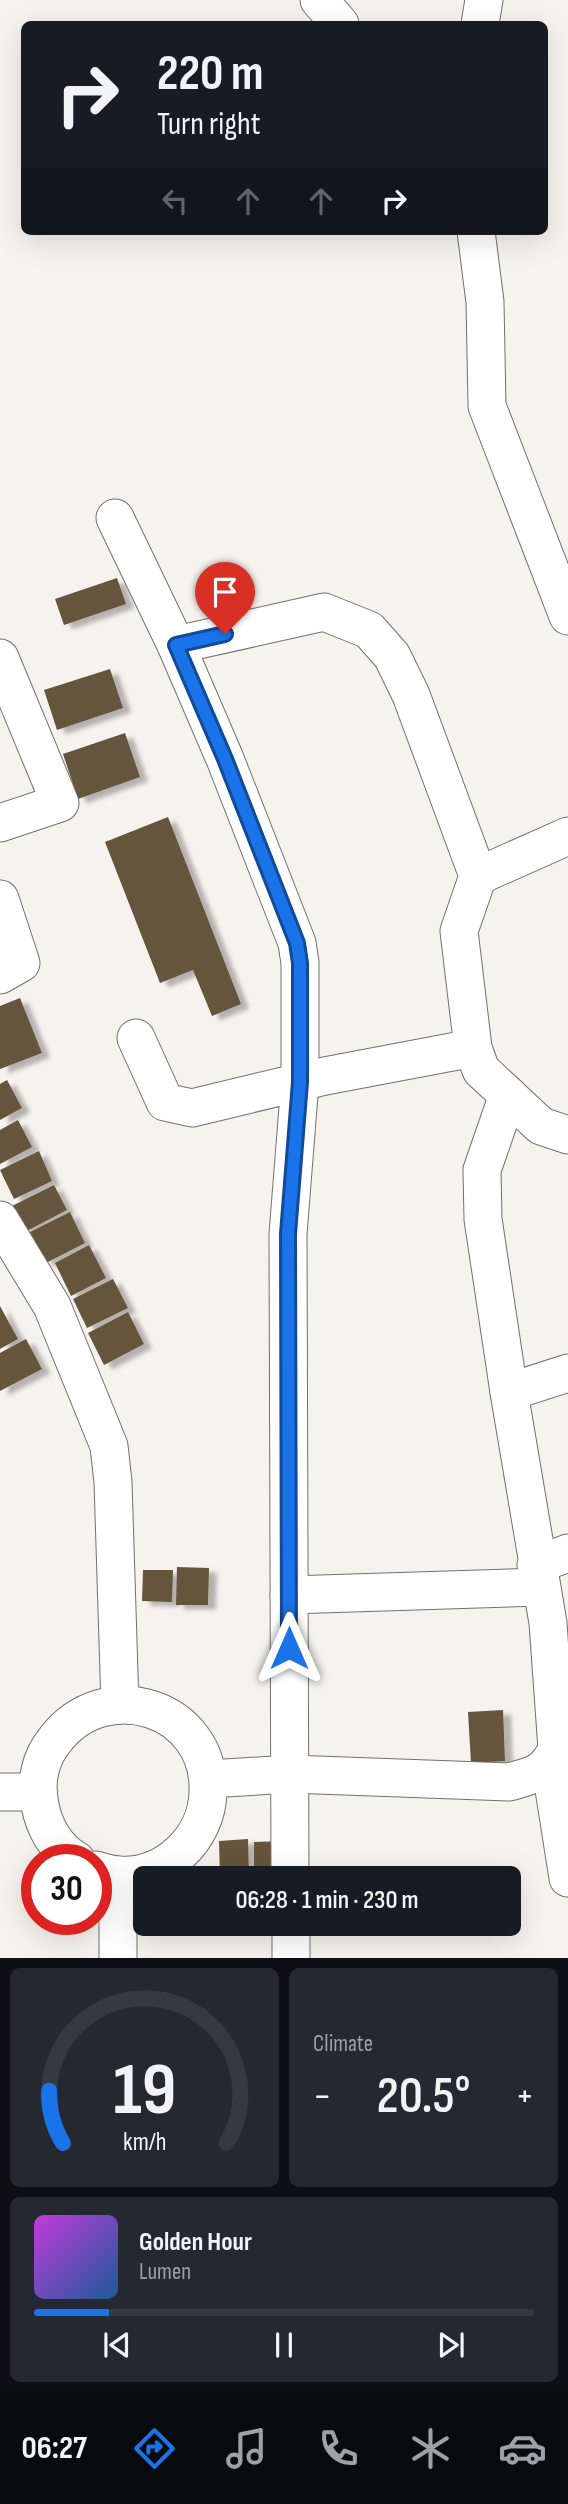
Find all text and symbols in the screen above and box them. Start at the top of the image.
text: 220 m [157,45,263,104]
icon: right [42,49,133,140]
text: Turn right [157,105,261,144]
icon: left [156,182,194,220]
icon: ahead [229,182,267,220]
icon: ahead [302,182,340,220]
icon: right [375,182,413,220]
pin [195,562,255,634]
icon: arrive [206,573,244,611]
position arrow [252,1611,326,1685]
speed limit sign: 30 [21,1844,112,1935]
text: 06:28 · 1 min · 230 m [235,1885,419,1916]
text: Climate [313,2030,373,2058]
text: 19 [113,2048,176,2136]
text: 20.5° [377,2065,470,2128]
text: − [313,2074,332,2119]
text: + [515,2074,534,2119]
text: km/h [123,2127,166,2158]
text: Golden Hour [139,2227,252,2258]
text: Lumen [139,2258,191,2286]
icon: previous [98,2326,136,2364]
icon: pause [265,2326,303,2364]
icon: next [432,2326,470,2364]
icon: directions [130,2424,179,2473]
icon: music [222,2424,271,2473]
icon: phone [314,2424,363,2473]
icon: climate [406,2424,455,2473]
icon: car [498,2424,547,2473]
text: 06:27 [21,2429,87,2468]

